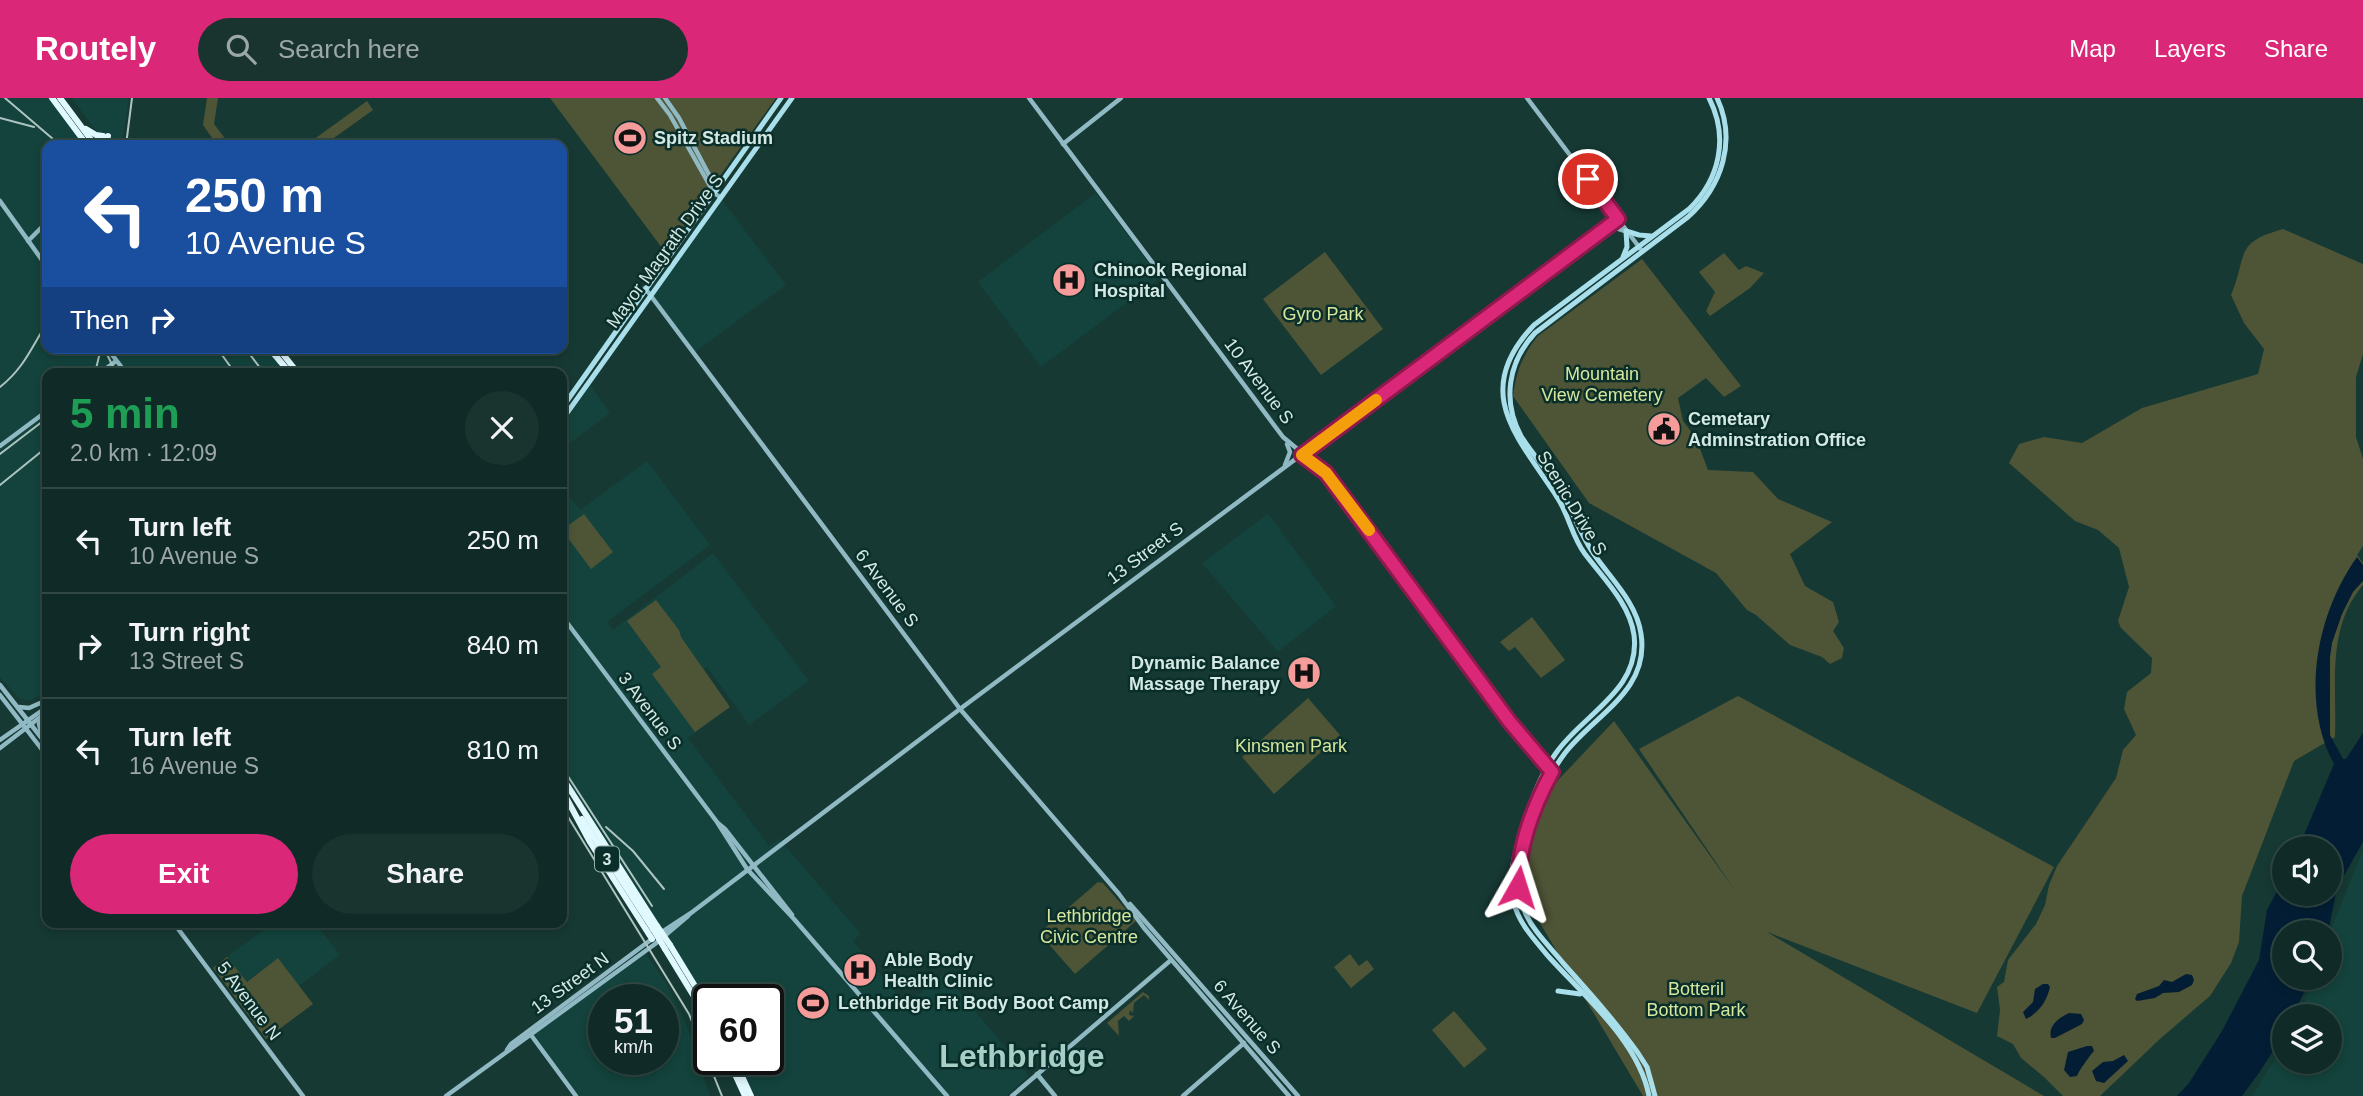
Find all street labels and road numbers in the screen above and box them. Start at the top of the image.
street label: Mayor Magrath Drive S [603,170,727,332]
street label: 10 Avenue S [1220,334,1298,428]
street label: Scenic Drive S [1533,447,1611,559]
street label: 13 Street S [1103,518,1187,588]
street label: 6 Avenue S [851,545,923,631]
street label: 3 Avenue S [614,668,686,754]
road number: 3 [595,846,619,872]
street label: 13 Street N [527,948,613,1018]
street label: 5 Avenue N [213,958,285,1044]
street label: 6 Avenue S [1209,976,1285,1058]

